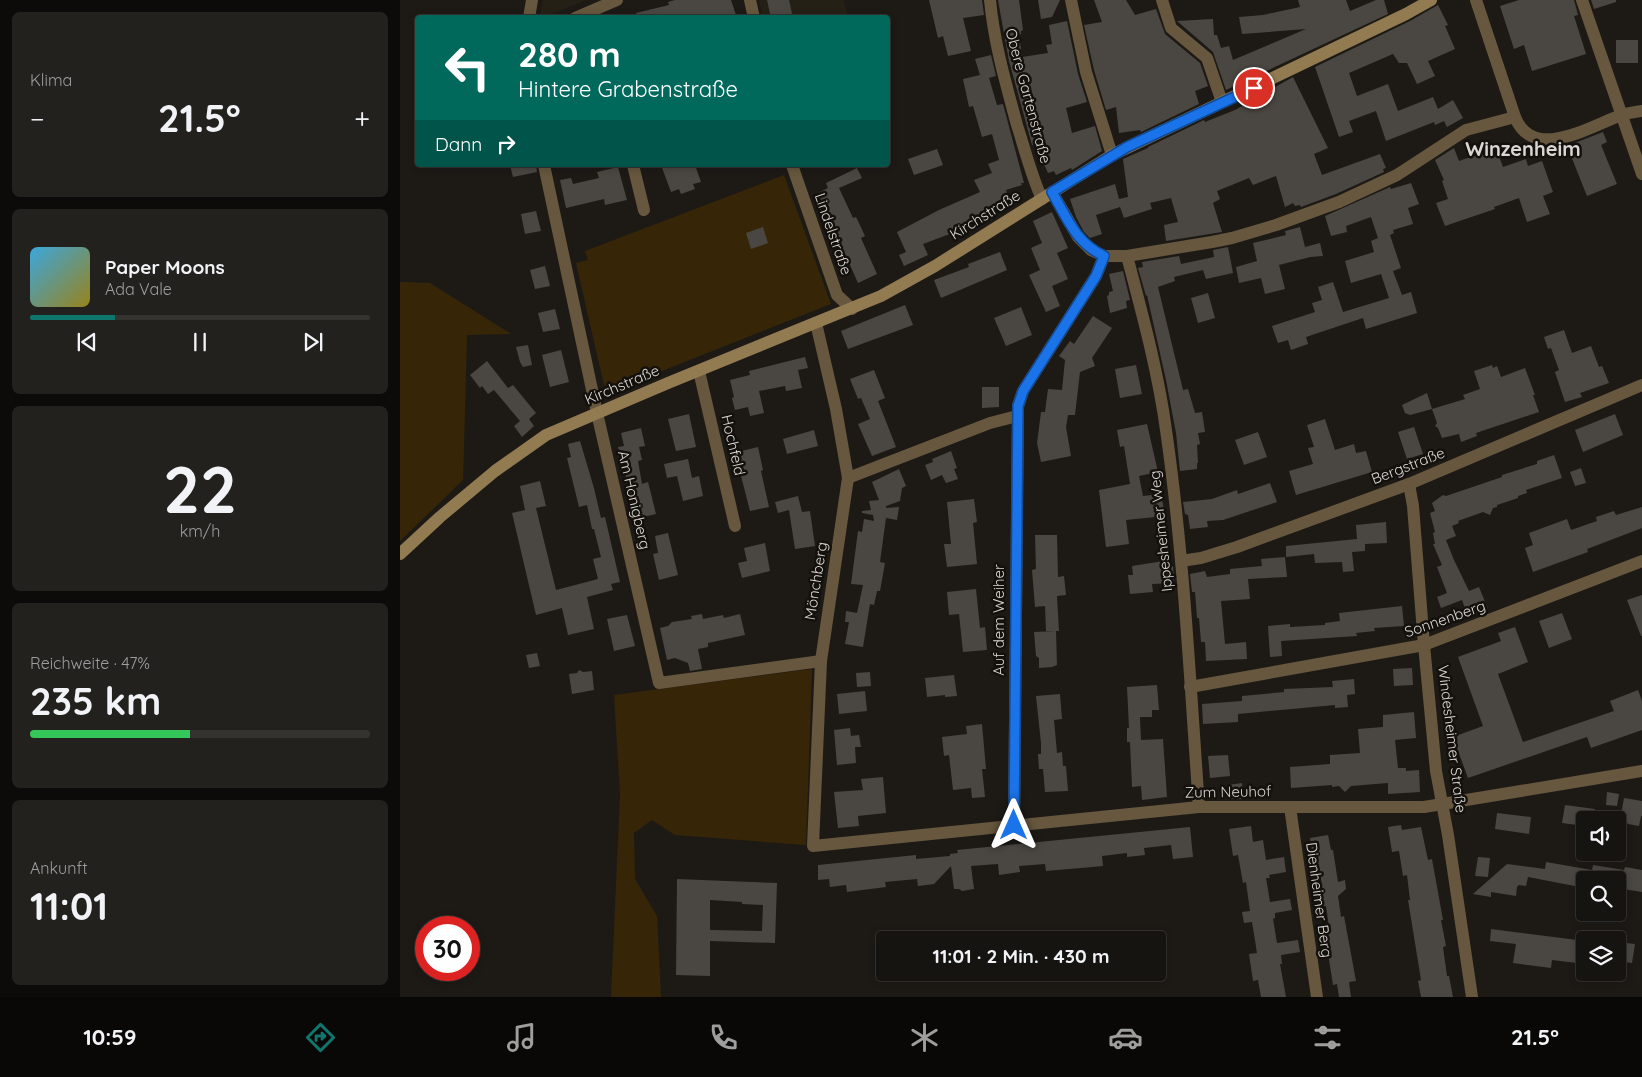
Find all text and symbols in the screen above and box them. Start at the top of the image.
street label: Obere Gartenstraße [1001,26,1056,166]
text: 280 m [518,32,621,76]
icon: left [435,35,500,100]
pin [1233,67,1275,109]
text: Klima [30,70,72,90]
icon: arrive [1240,74,1268,102]
text: Hintere Grabenstraße [518,75,738,103]
text: 21.5° [158,94,241,142]
text: − [30,101,45,136]
text: + [354,101,370,136]
icon: right [492,130,520,158]
text: Dann [435,132,482,156]
district label: Winzenheim [1465,136,1581,161]
street label: Kirchstraße [946,185,1023,244]
street label: Lindelstraße [811,190,856,277]
text: Paper Moons [105,255,225,279]
text: Ada Vale [105,279,172,299]
icon: previous [73,328,101,356]
icon: pause [186,328,214,356]
icon: next [299,328,327,356]
street label: Kirchstraße [582,360,662,409]
street label: Hochfeld [717,413,750,477]
street label: Bergstraße [1368,443,1447,488]
text: 22 [163,448,237,529]
street label: Am Honigberg [614,449,655,551]
street label: Ippesheimer Weg [1145,470,1176,593]
text: km/h [180,521,220,541]
street label: Mönchberg [800,540,831,621]
street label: Auf dem Weiher [989,564,1008,676]
street label: Sonnenberg [1402,596,1488,641]
text: Reichweite · 47% [30,653,150,673]
street label: Windesheimer Straße [1434,664,1471,814]
text: 235 km [30,677,161,725]
street label: Zum Neuhof [1184,781,1272,802]
position arrow [987,798,1039,850]
map controls [1576,811,1626,981]
button: sound [1576,811,1626,861]
street label: Dienheimer Berg [1302,841,1337,959]
text: Ankunft [30,858,88,878]
button: search [1576,871,1626,921]
text: 11:01 [30,882,108,930]
speed limit sign: 30 [415,916,480,981]
button: layers [1576,931,1626,981]
text: 11:01 · 2 Min. · 430 m [933,944,1109,968]
icon: directions [303,1020,338,1055]
icon: music [504,1020,539,1055]
icon: phone [706,1020,741,1055]
icon: climate [907,1020,942,1055]
icon: car [1108,1020,1143,1055]
icon: filters [1310,1020,1345,1055]
text: 10:59 [83,1023,136,1051]
text: 21.5° [1511,1023,1559,1051]

